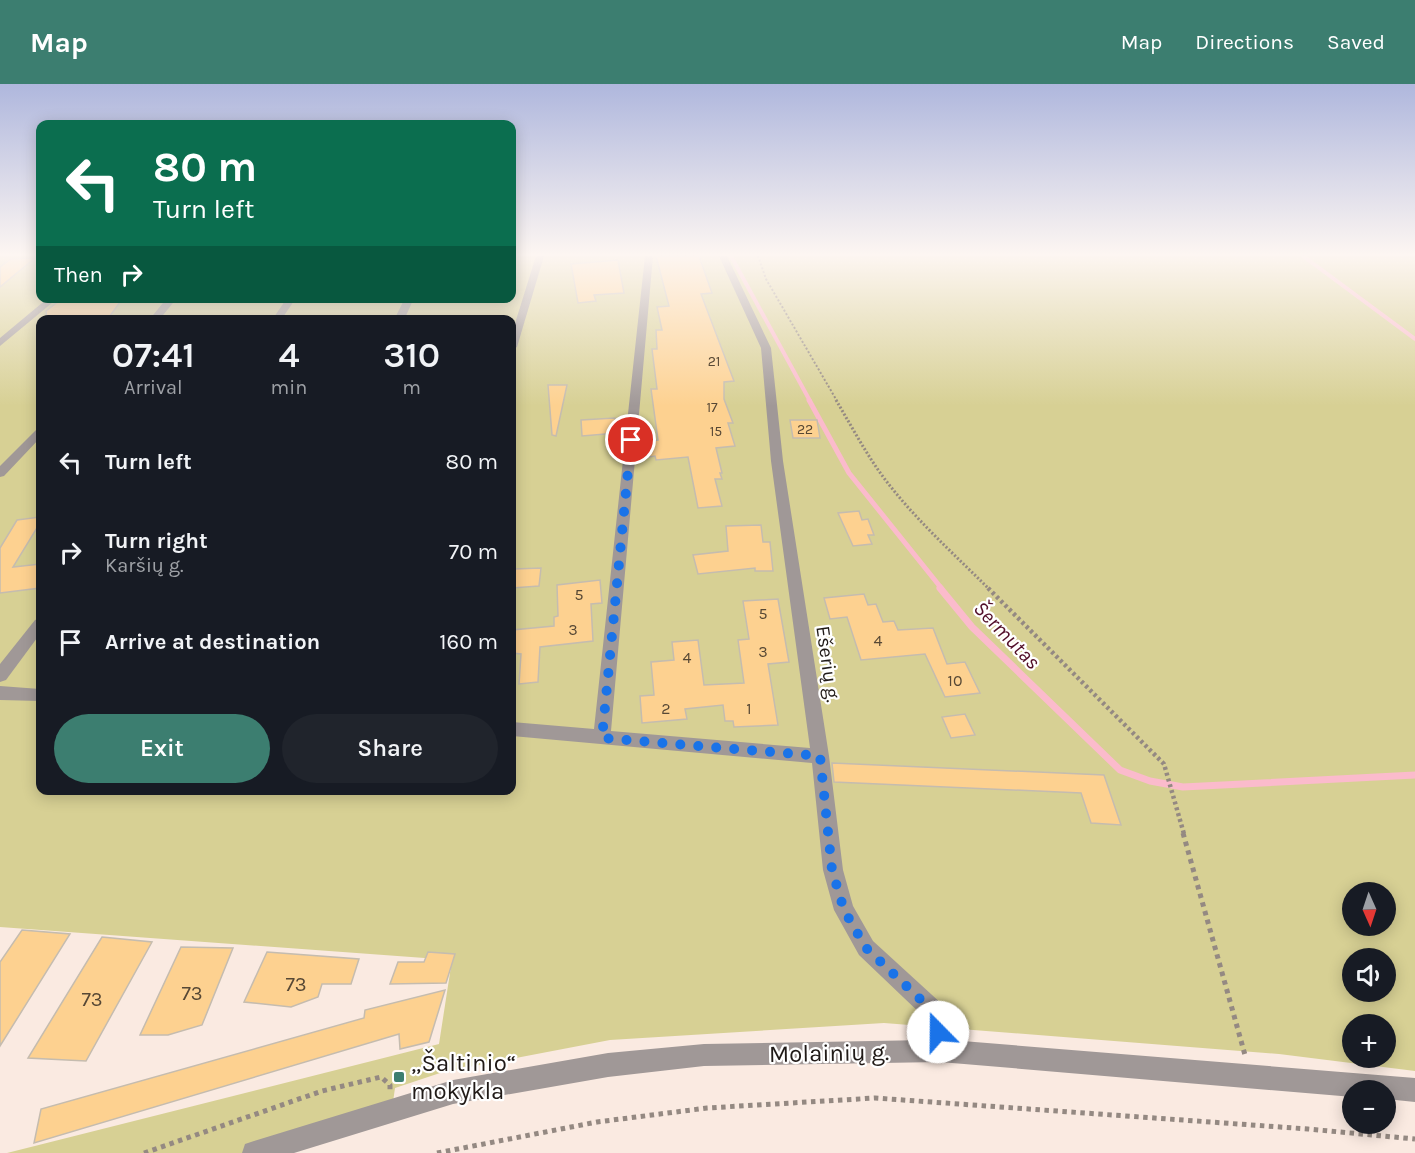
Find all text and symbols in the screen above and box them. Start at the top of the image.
text: Map [30,26,88,59]
text: Map [1121,30,1162,54]
text: Directions [1195,30,1294,54]
text: Saved [1327,30,1385,54]
text: 80 m [153,142,257,192]
icon: left [54,144,132,222]
text: Turn left [153,193,254,225]
icon: right [115,258,148,291]
text: Then [54,262,103,288]
text: 07:41 [112,334,195,376]
text: 4 [278,334,300,376]
text: 310 [383,334,440,376]
house number: 21 [708,353,720,370]
text: Arrival [124,376,183,399]
text: min [271,376,307,399]
text: m [402,376,421,399]
house number: 17 [706,399,718,416]
pin [605,414,656,465]
house number: 22 [797,421,813,438]
icon: arrive [614,423,647,456]
house number: 15 [710,423,722,440]
icon: left [54,446,87,479]
text: Turn left [105,449,192,475]
text: 80 m [446,449,498,475]
text: Turn right [105,528,208,554]
icon: right [54,536,87,569]
text: 70 m [449,539,498,565]
text: Karšių g. [105,554,184,577]
house number: 5 [574,585,584,604]
water label: Šermutas [969,596,1045,674]
house number: 5 [758,604,768,623]
house number: 3 [568,620,578,639]
street label: Ešerių g. [811,624,845,704]
icon: arrive [54,626,87,659]
text: Arrive at destination [105,629,320,655]
text: 160 m [439,629,498,655]
house number: 4 [874,631,883,650]
house number: 3 [758,642,768,661]
house number: 4 [683,648,692,667]
house number: 10 [948,671,962,690]
house number: 2 [661,699,671,718]
house number: 1 [746,699,752,718]
button: Exit [54,714,270,783]
button: Share [282,714,498,783]
north arrow [1342,882,1396,936]
map controls [1342,882,1396,1134]
button: sound [1342,948,1396,1002]
house number: 73 [285,973,307,996]
house number: 73 [181,982,203,1005]
house number: 73 [81,988,103,1011]
position arrow [906,1000,970,1064]
button: + [1342,1014,1396,1068]
street label: Molainių g. [769,1038,889,1068]
place label: „Šaltinio“ mokykla [411,1048,516,1105]
marker: „Šaltinio“ mokykla [392,1070,406,1084]
button: − [1342,1080,1396,1134]

